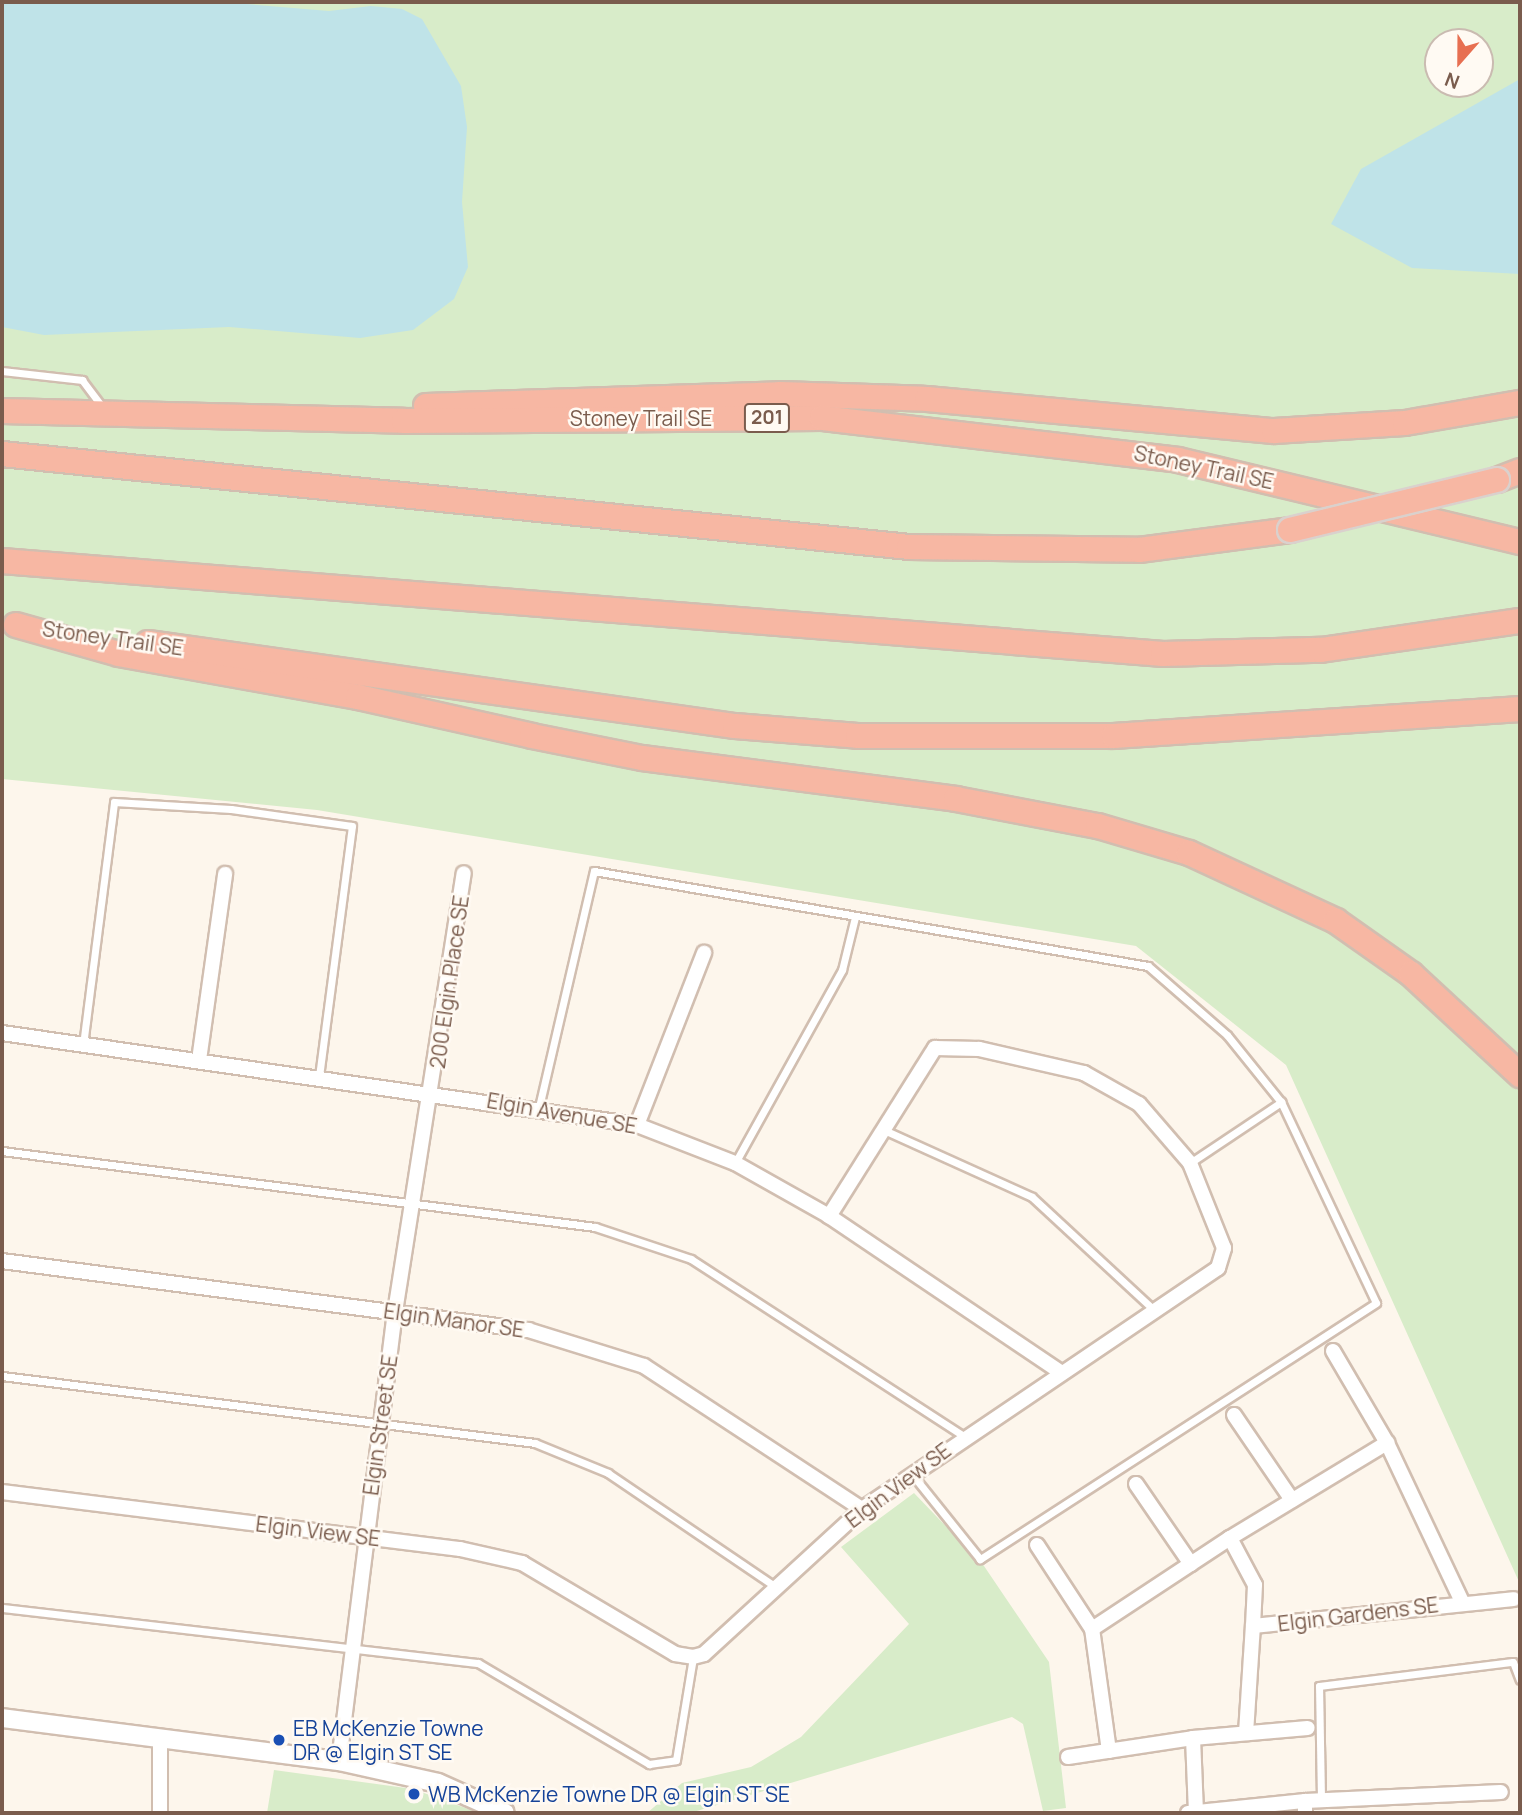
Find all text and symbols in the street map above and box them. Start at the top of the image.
north arrow [1424,28,1494,98]
text: N [1441,66,1463,95]
road number: 201 [742,402,792,434]
street label: Stoney Trail SE [570,405,712,431]
street label: Stoney Trail SE [1132,440,1276,494]
street label: Stoney Trail SE [41,616,185,660]
street label: 200 Elgin Place SE [424,894,474,1070]
street label: Elgin Avenue SE [485,1087,639,1139]
street label: Elgin Manor SE [382,1298,526,1342]
street label: Elgin Street SE [358,1353,402,1497]
street label: Elgin View SE [840,1437,956,1533]
street label: Elgin View SE [254,1511,382,1551]
street label: Elgin Gardens SE [1276,1592,1440,1636]
place label: EB McKenzie Towne DR @ Elgin ST SE [293,1715,484,1765]
marker: EB McKenzie Towne DR @ Elgin ST SE [271,1732,287,1748]
place label: WB McKenzie Towne DR @ Elgin ST SE [428,1781,791,1807]
marker: WB McKenzie Towne DR @ Elgin ST SE [406,1786,422,1802]

